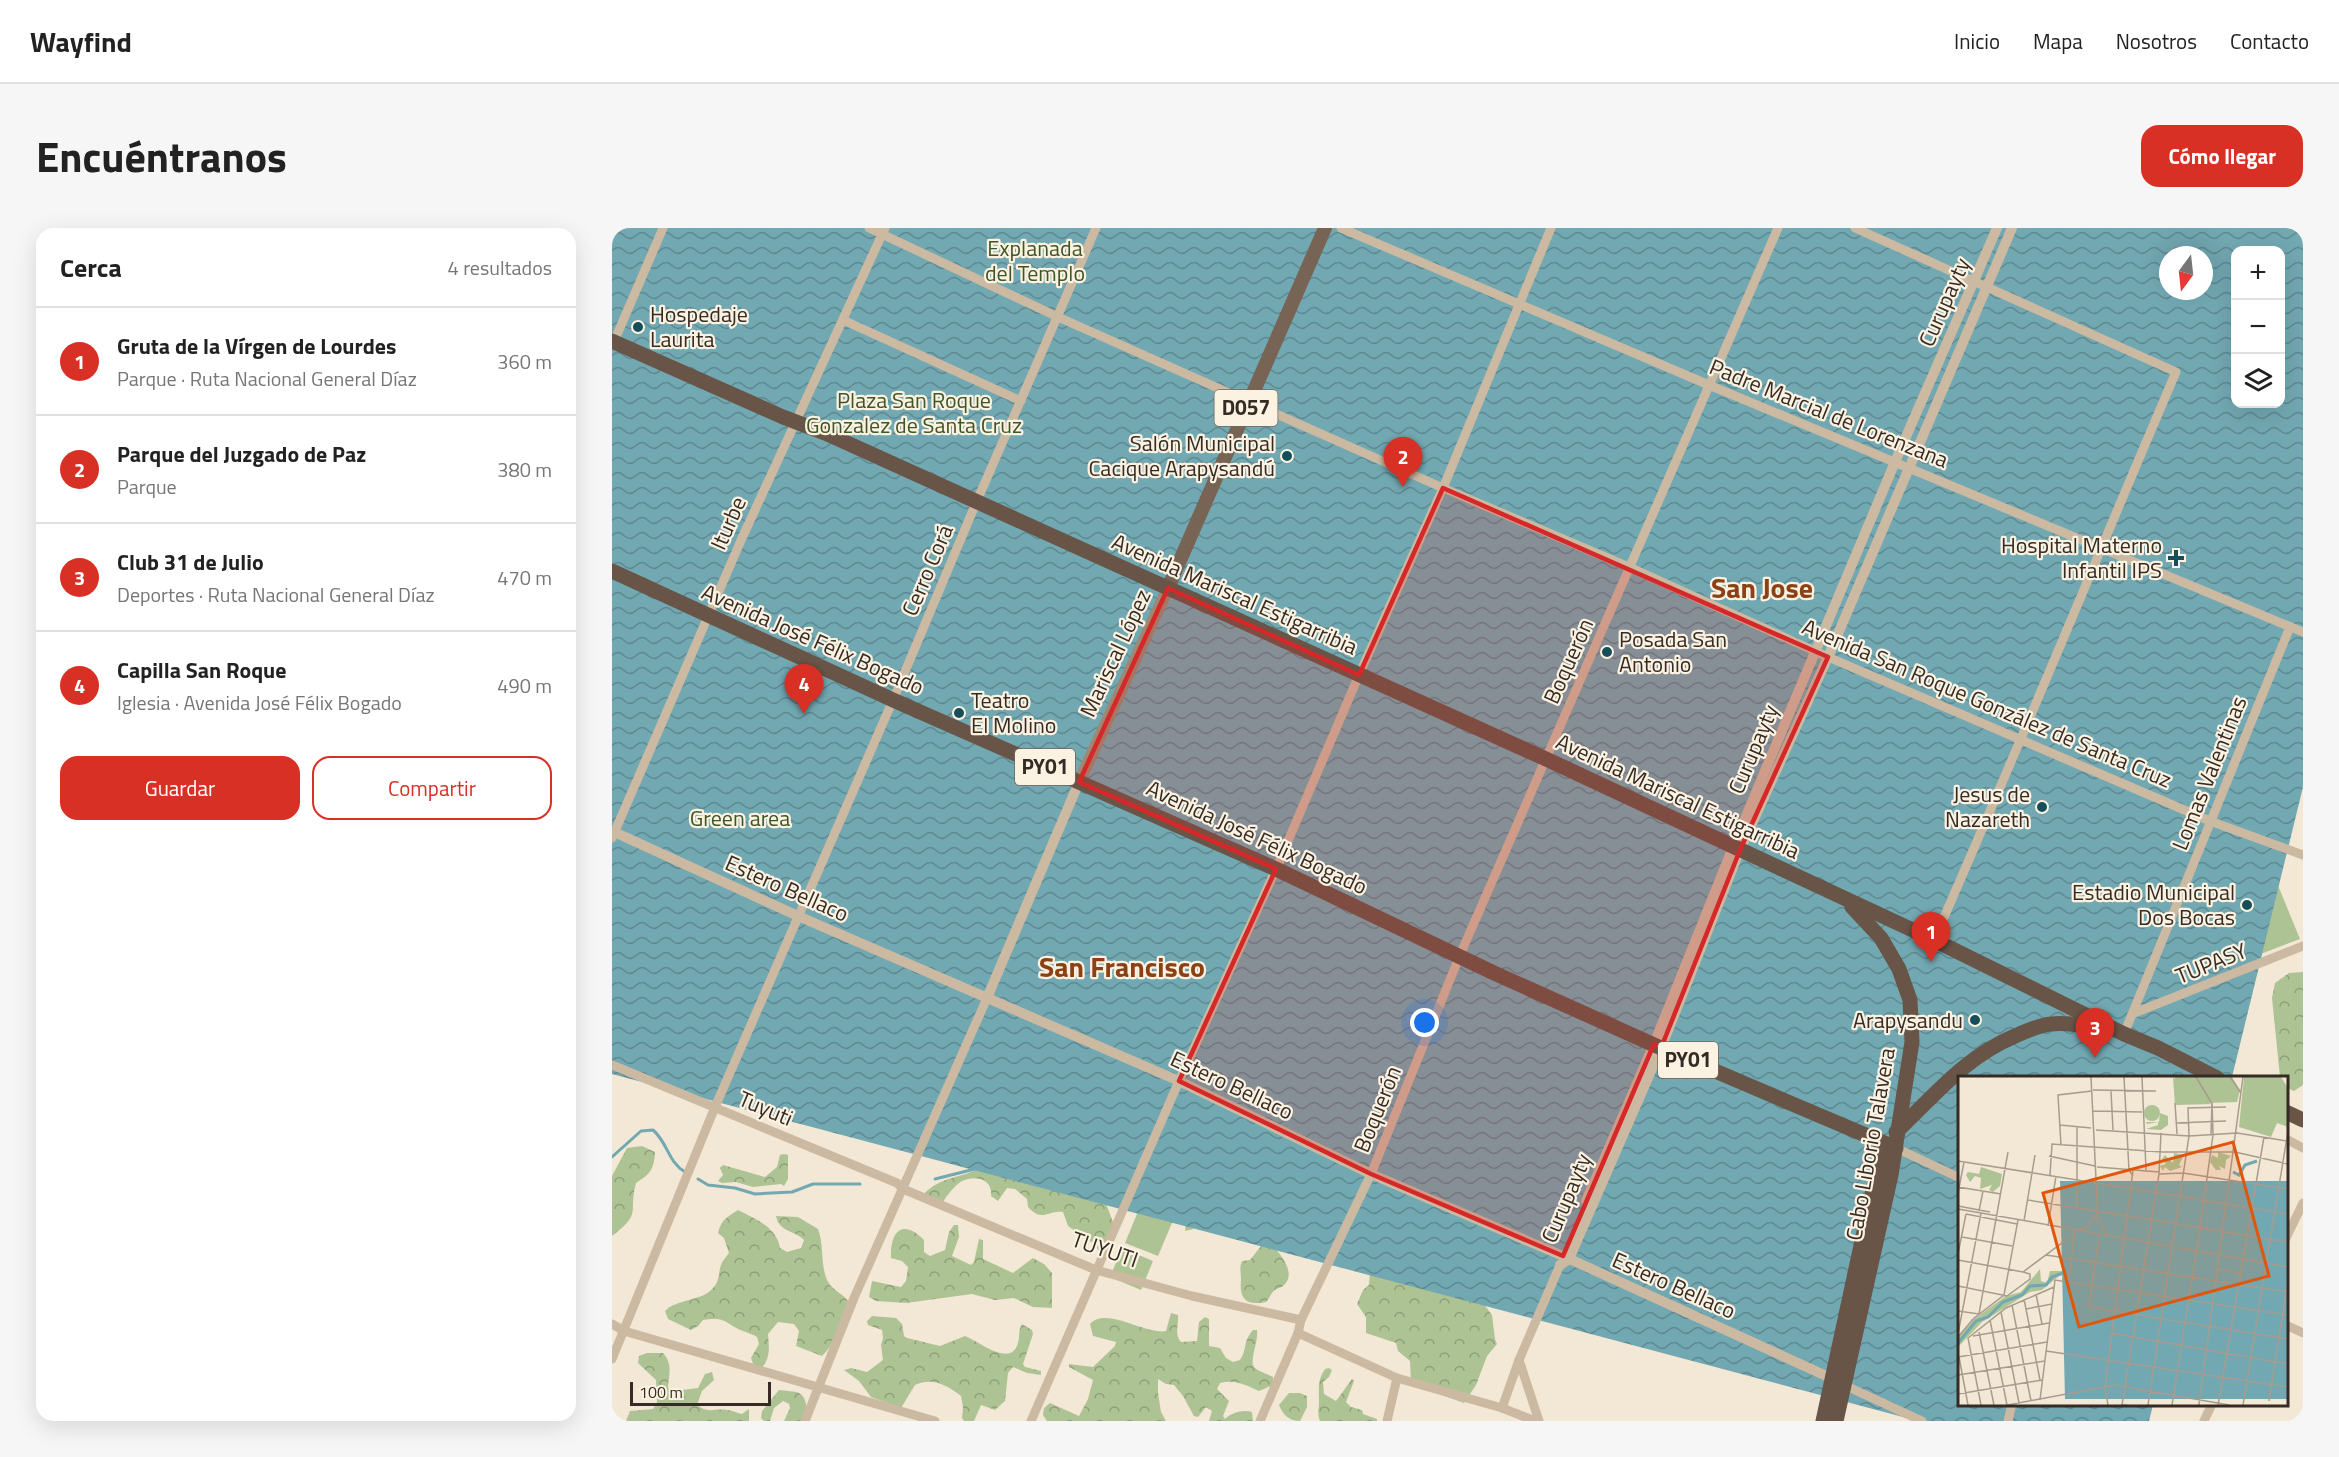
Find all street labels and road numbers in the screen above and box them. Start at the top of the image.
street label: Curupayty [1909,252,1979,352]
street label: Padre Marcial de Lorenzana [1704,349,1954,477]
road number: D057 [1214,390,1278,426]
street label: Iturbe [701,491,755,555]
street label: Cerro Corá [893,519,961,621]
street label: Avenida Mariscal Estigarribia [1107,524,1363,664]
street label: Avenida José Félix Bogado [696,575,930,703]
street label: Mariscal López [1071,584,1159,722]
street label: Avenida San Roque González de Santa Cruz [1797,610,2177,796]
street label: Boquerón [1534,613,1602,709]
street label: Lomas Valentinas [2163,691,2255,855]
street label: Curupayty [1719,699,1787,799]
street label: Avenida Mariscal Estigarribia [1550,724,1806,868]
road number: PY01 [1015,749,1075,785]
street label: Avenida José Félix Bogado [1141,771,1373,903]
street label: Estero Bellaco [720,846,854,930]
street label: TUPASY [2170,933,2252,993]
street label: Estero Bellaco [1165,1042,1299,1128]
road number: PY01 [1658,1042,1718,1078]
street label: Cabo Liborio Talavera [1836,1045,1904,1243]
street label: Boquerón [1344,1061,1410,1157]
street label: Tuyuti [733,1081,799,1135]
street label: Curupayty [1532,1148,1600,1248]
street label: TUYUTI [1067,1222,1143,1276]
street label: Estero Bellaco [1607,1243,1741,1327]

